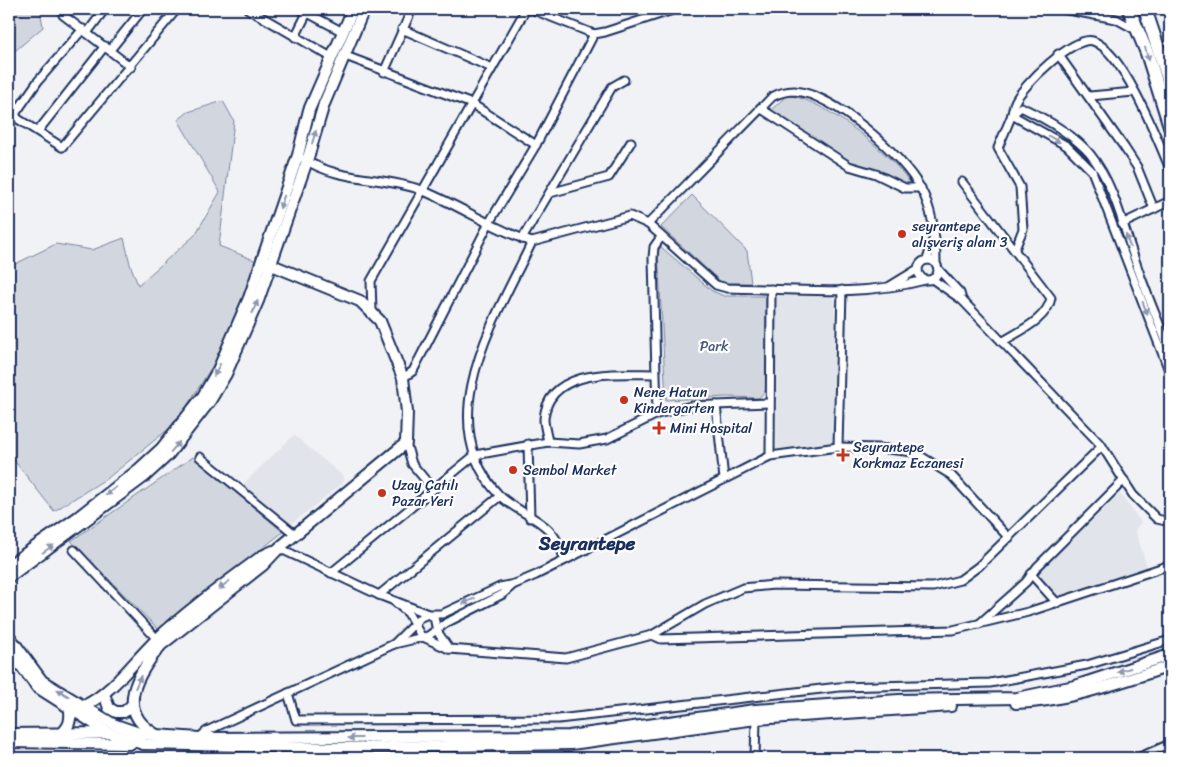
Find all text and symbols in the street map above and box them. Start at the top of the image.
one-way arrow [1143,47,1151,62]
one-way arrow [311,130,319,145]
one-way arrow [1048,134,1061,143]
one-way arrow [278,195,286,210]
place label: seyrantepe alışveriş alanı 3 [911,214,1008,255]
marker: seyrantepe alışveriş alanı 3 [896,228,908,240]
one-way arrow [1124,233,1132,248]
one-way arrow [251,299,259,314]
one-way arrow [1142,301,1149,316]
park label: Park [700,334,729,359]
one-way arrow [213,363,221,377]
place label: Nene Hatun Kindergarten [634,380,715,421]
marker: Nene Hatun Kindergarten [618,394,630,406]
place label: Mini Hospital [670,416,753,441]
marker: Mini Hospital [652,421,666,435]
place label: Seyrantepe Korkmaz Eczanesi [853,435,964,476]
one-way arrow [169,441,180,454]
marker: Seyrantepe Korkmaz Eczanesi [837,449,849,461]
place label: Sembol Market [523,458,618,483]
marker: Sembol Market [507,464,519,476]
place label: Uzay Çatılı Pazar Yeri [392,473,458,514]
one-way arrow [105,485,118,496]
marker: Uzay Çatılı Pazar Yeri [376,487,388,499]
district label: Seyrantepe [538,527,635,560]
one-way arrow [42,544,55,554]
one-way arrow [217,580,231,590]
one-way arrow [462,597,477,605]
one-way arrow [1116,666,1131,674]
one-way arrow [135,675,143,689]
one-way arrow [56,689,69,698]
one-way arrow [346,734,362,742]

